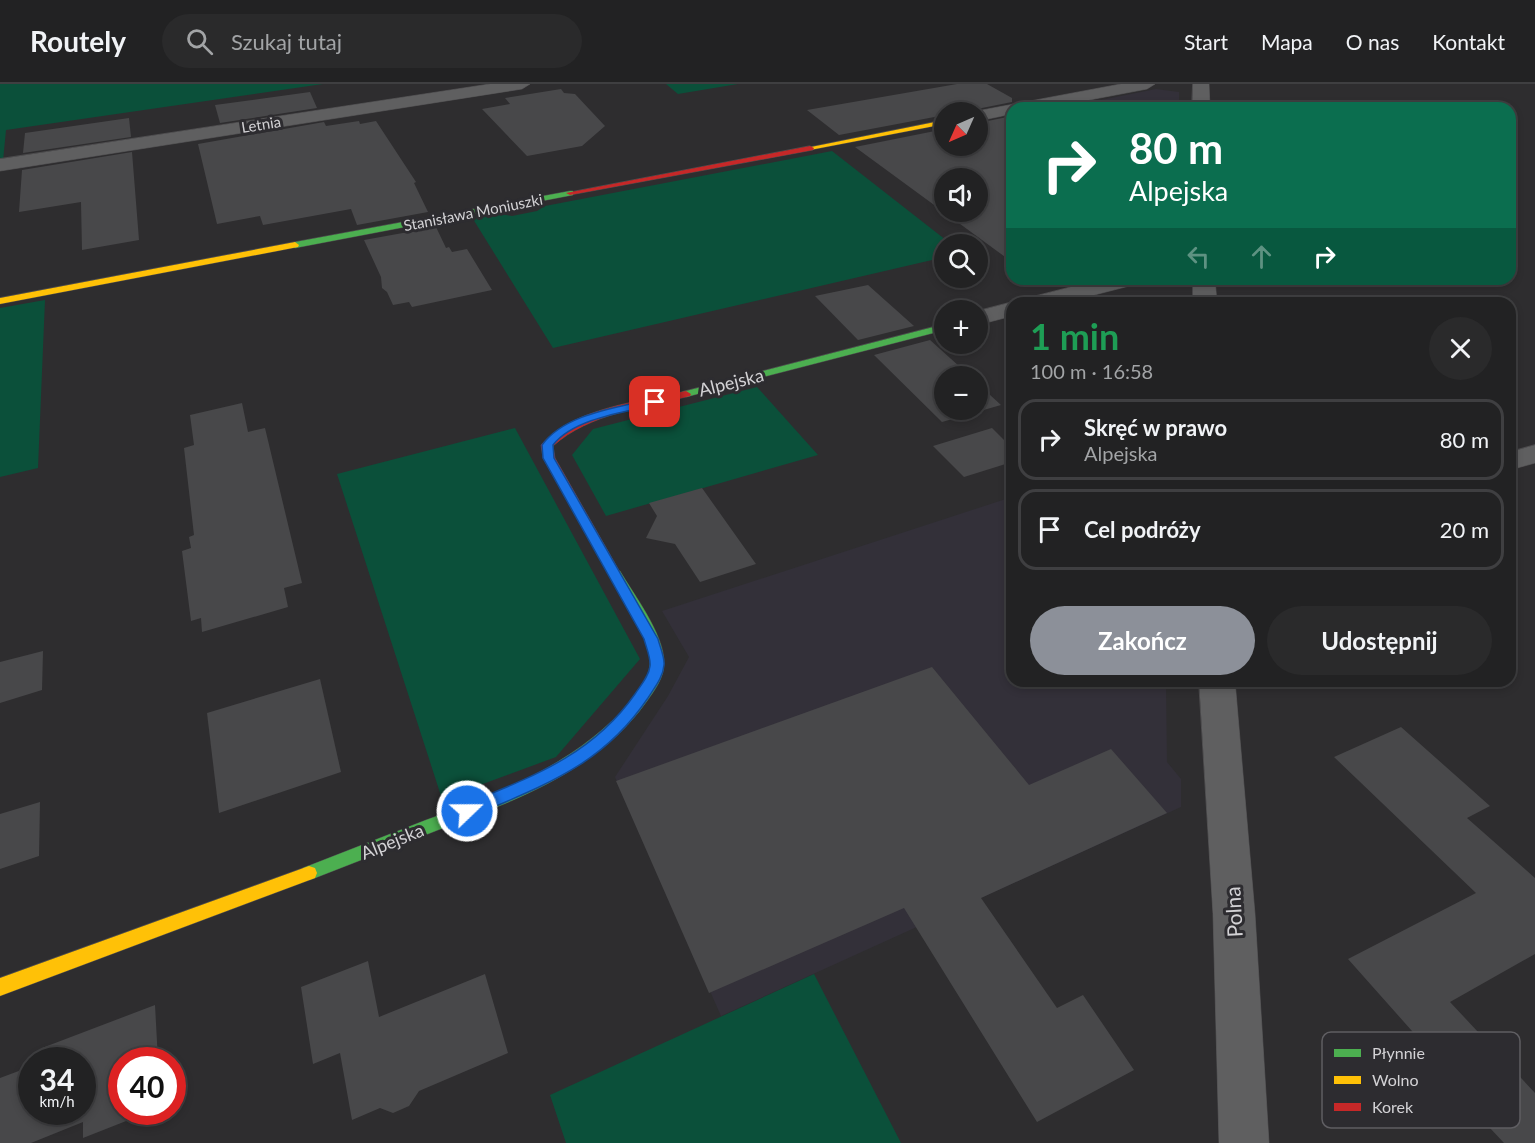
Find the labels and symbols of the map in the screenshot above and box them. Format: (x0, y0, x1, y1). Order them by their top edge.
north arrow (934, 102, 988, 156)
street label: Letnia (240, 112, 282, 136)
street label: Stanisława Moniuszki (402, 190, 544, 234)
street label: Alpejska (696, 363, 766, 401)
pin (629, 376, 680, 427)
position arrow (435, 779, 499, 843)
street label: Alpejska (357, 818, 427, 864)
street label: Polna (1219, 886, 1247, 938)
legend (1322, 1032, 1520, 1128)
text: Płynnie (1372, 1043, 1425, 1062)
speed limit sign: 40 (108, 1047, 186, 1125)
text: Wolno (1372, 1070, 1419, 1089)
text: Korek (1372, 1097, 1414, 1116)

